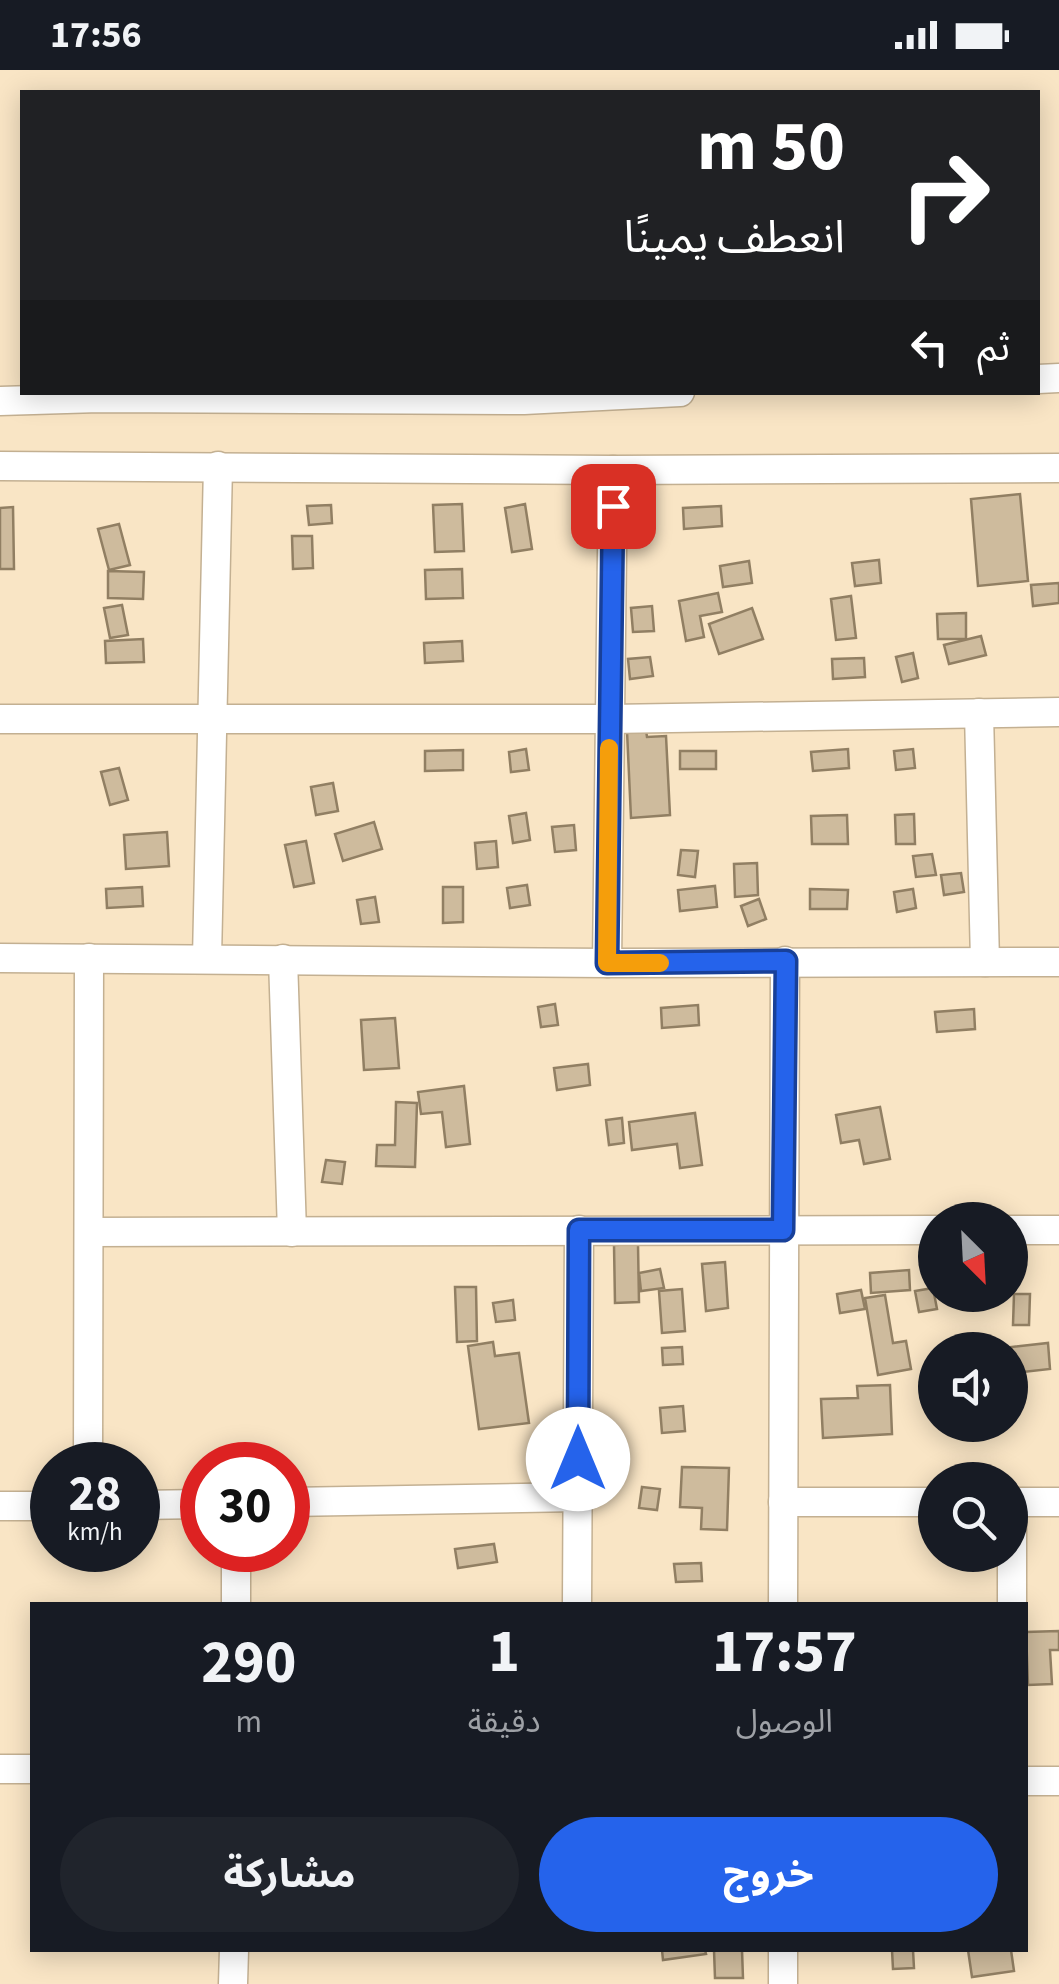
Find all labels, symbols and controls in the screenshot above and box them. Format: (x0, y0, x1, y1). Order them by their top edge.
text: 17:56 (50, 8, 142, 62)
text: 50 m (697, 97, 845, 197)
icon: right (880, 130, 1010, 260)
text: انعطف يمينًا (624, 206, 845, 270)
icon: left (902, 320, 957, 375)
text: ثم (977, 321, 1010, 375)
pin (571, 464, 656, 549)
icon: arrive (586, 479, 641, 534)
north arrow (918, 1202, 1028, 1312)
map controls (918, 1202, 1028, 1572)
button: sound (918, 1332, 1028, 1442)
position arrow (526, 1407, 630, 1511)
speed limit sign: 30 (180, 1442, 310, 1572)
text: 28 (69, 1459, 121, 1530)
button: search (918, 1462, 1028, 1572)
text: km/h (67, 1514, 123, 1550)
text: 1 (488, 1610, 520, 1695)
text: 17:57 (712, 1610, 857, 1695)
text: 290 (201, 1621, 296, 1706)
text: m (236, 1699, 262, 1745)
text: دقيقة (468, 1699, 541, 1745)
text: الوصول (736, 1699, 833, 1745)
button: مشاركة (60, 1817, 519, 1932)
button: خروج (539, 1817, 998, 1932)

